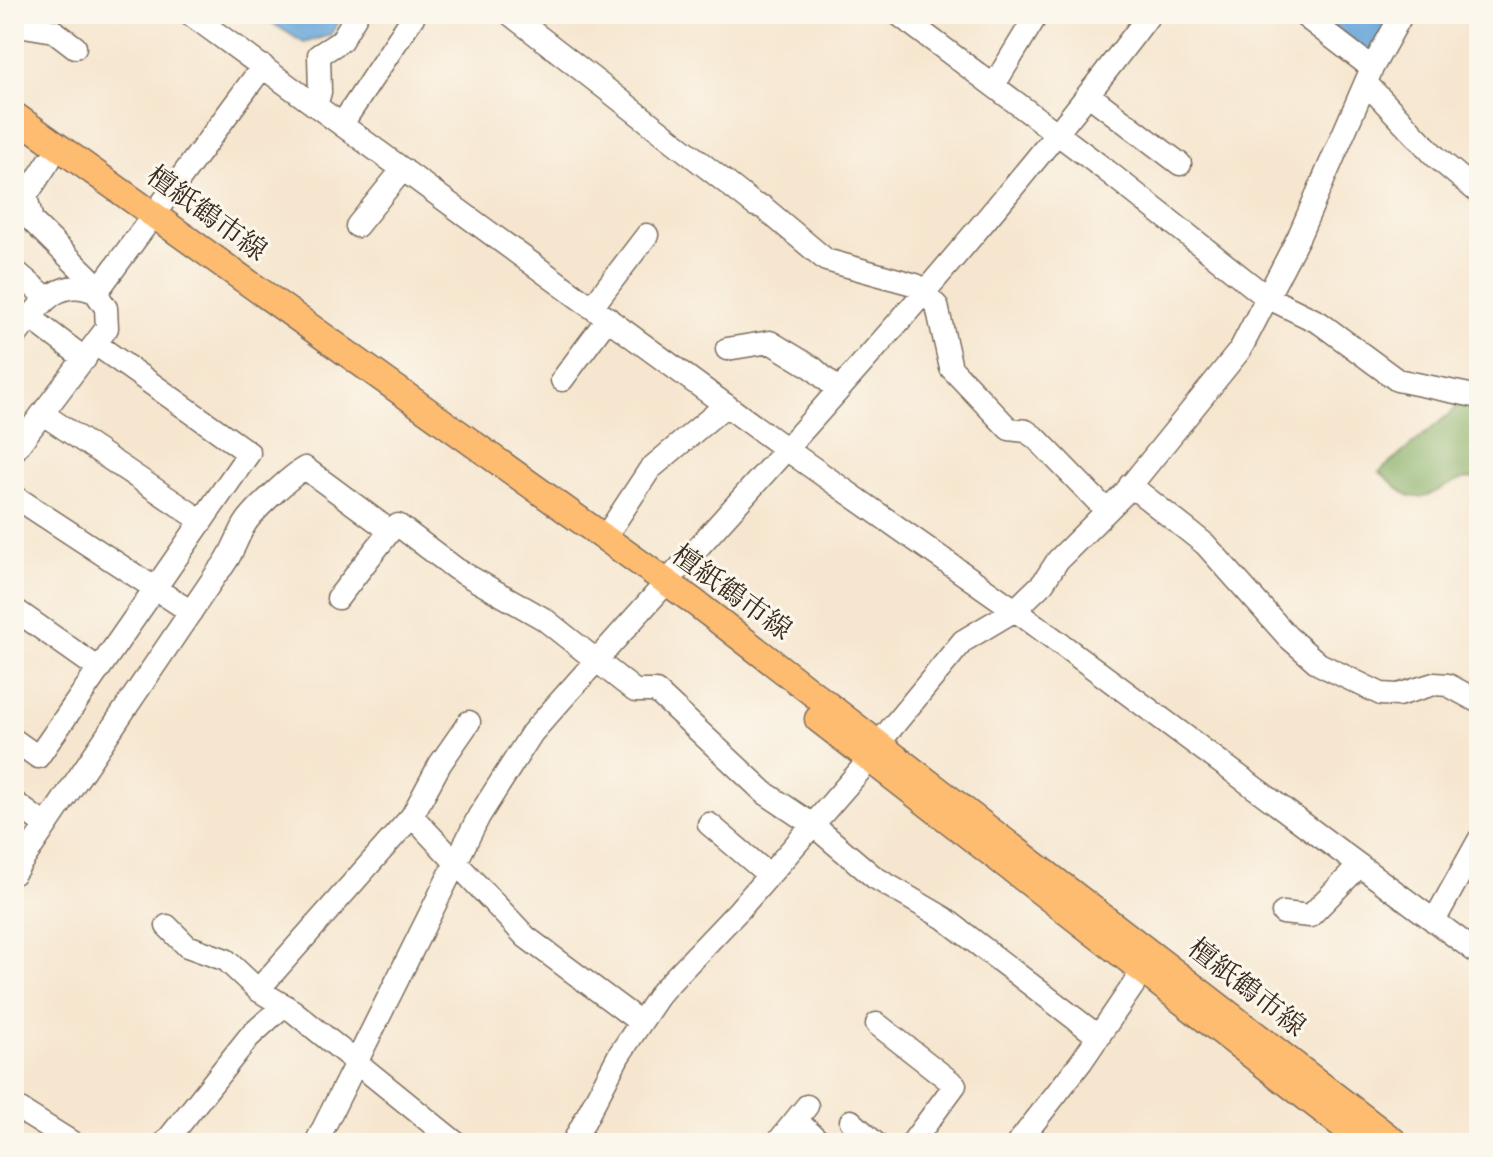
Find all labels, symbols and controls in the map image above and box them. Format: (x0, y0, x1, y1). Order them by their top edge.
street label: 檀紙鶴市線 (140, 158, 274, 268)
street label: 檀紙鶴市線 (665, 537, 799, 647)
street label: 檀紙鶴市線 (1181, 930, 1313, 1044)

